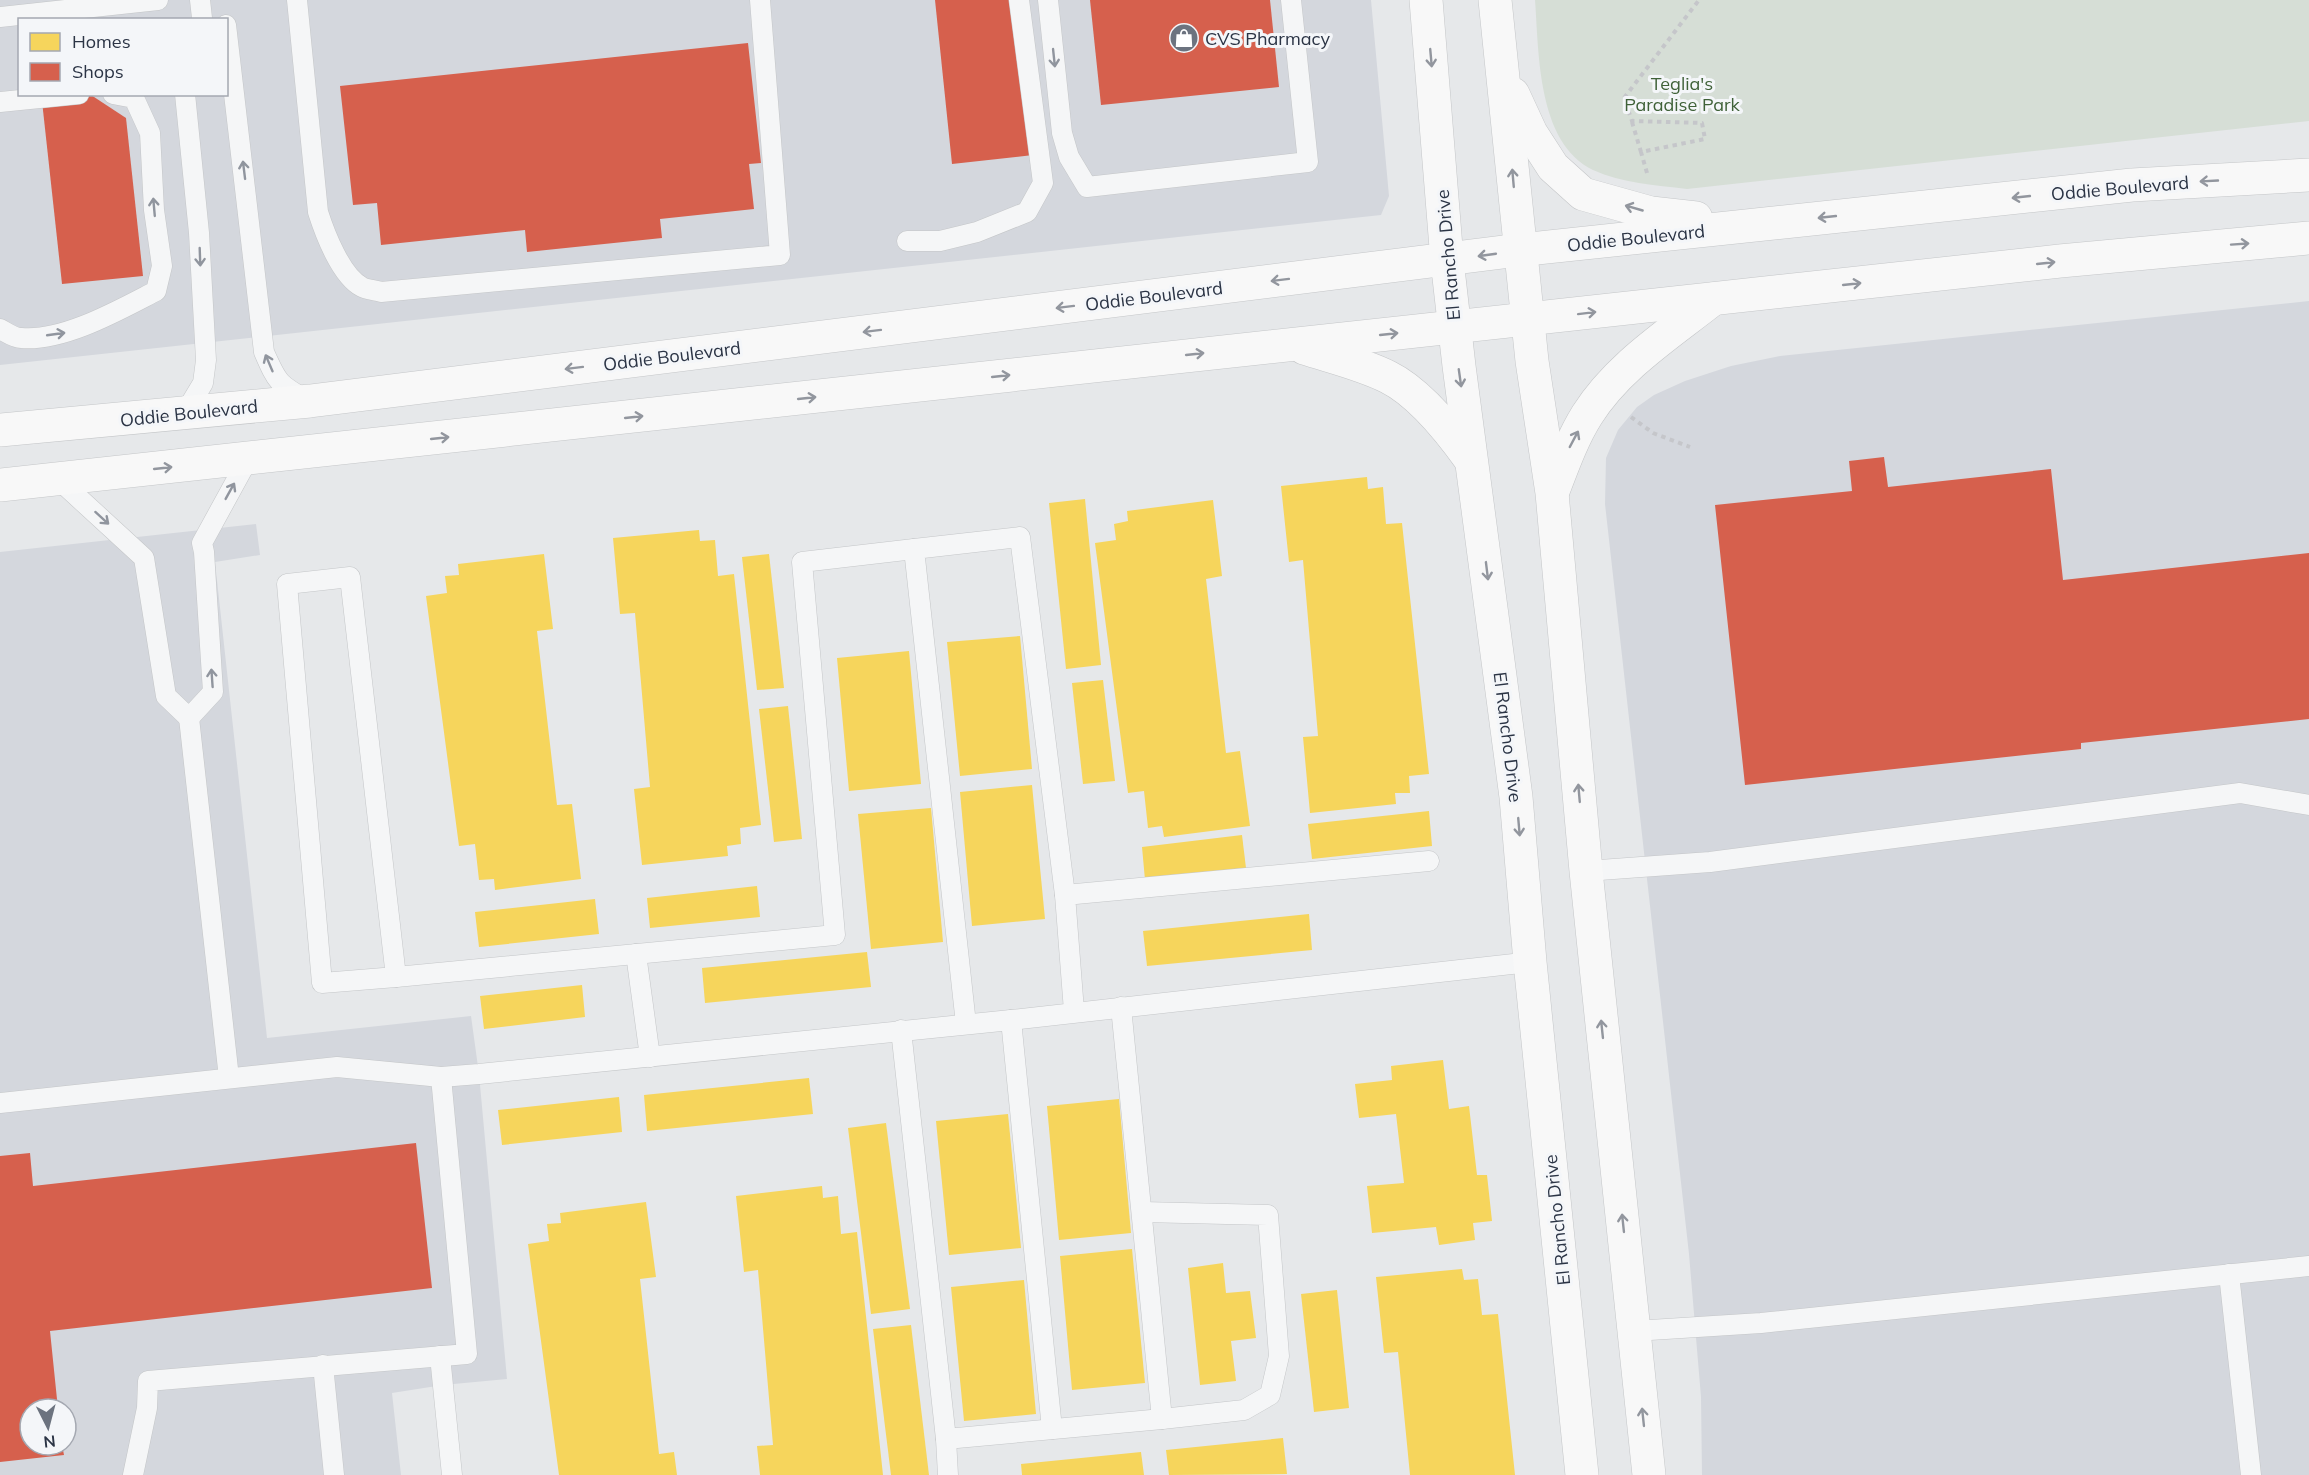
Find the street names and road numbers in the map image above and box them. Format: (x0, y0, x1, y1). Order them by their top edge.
street label: Oddie Boulevard (2050, 171, 2190, 205)
street label: El Rancho Drive (1431, 189, 1465, 321)
street label: Oddie Boulevard (1566, 219, 1706, 257)
street label: Oddie Boulevard (1084, 276, 1224, 316)
street label: Oddie Boulevard (602, 336, 742, 376)
street label: Oddie Boulevard (119, 394, 259, 432)
street label: El Rancho Drive (1489, 670, 1527, 804)
street label: El Rancho Drive (1539, 1154, 1575, 1286)

